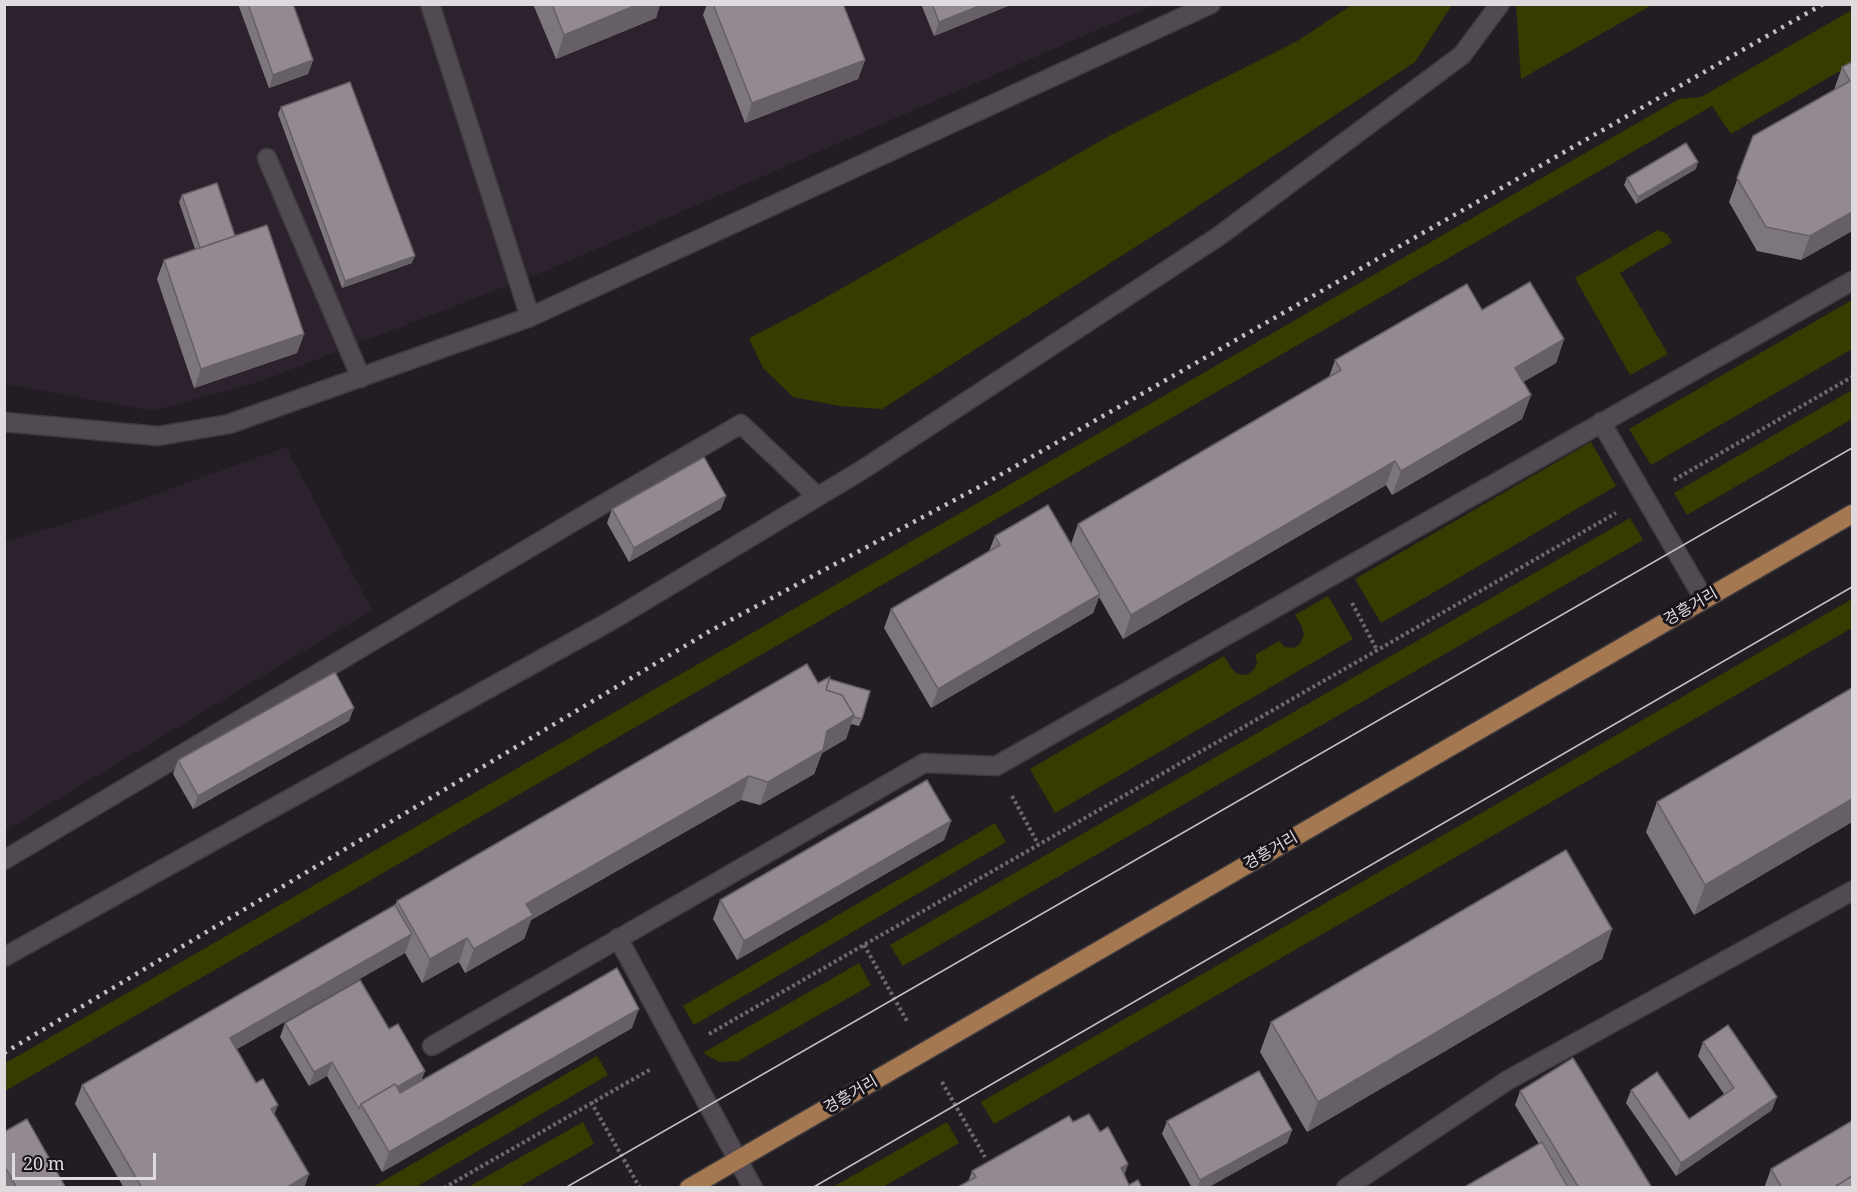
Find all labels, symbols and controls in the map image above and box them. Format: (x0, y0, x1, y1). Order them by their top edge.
street label: 경흥거리 (1661, 584, 1721, 630)
street label: 경흥거리 (1241, 828, 1301, 874)
street label: 경흥거리 (821, 1072, 881, 1118)
scale bar (15, 1141, 159, 1179)
text: 20 m (23, 1151, 65, 1175)

